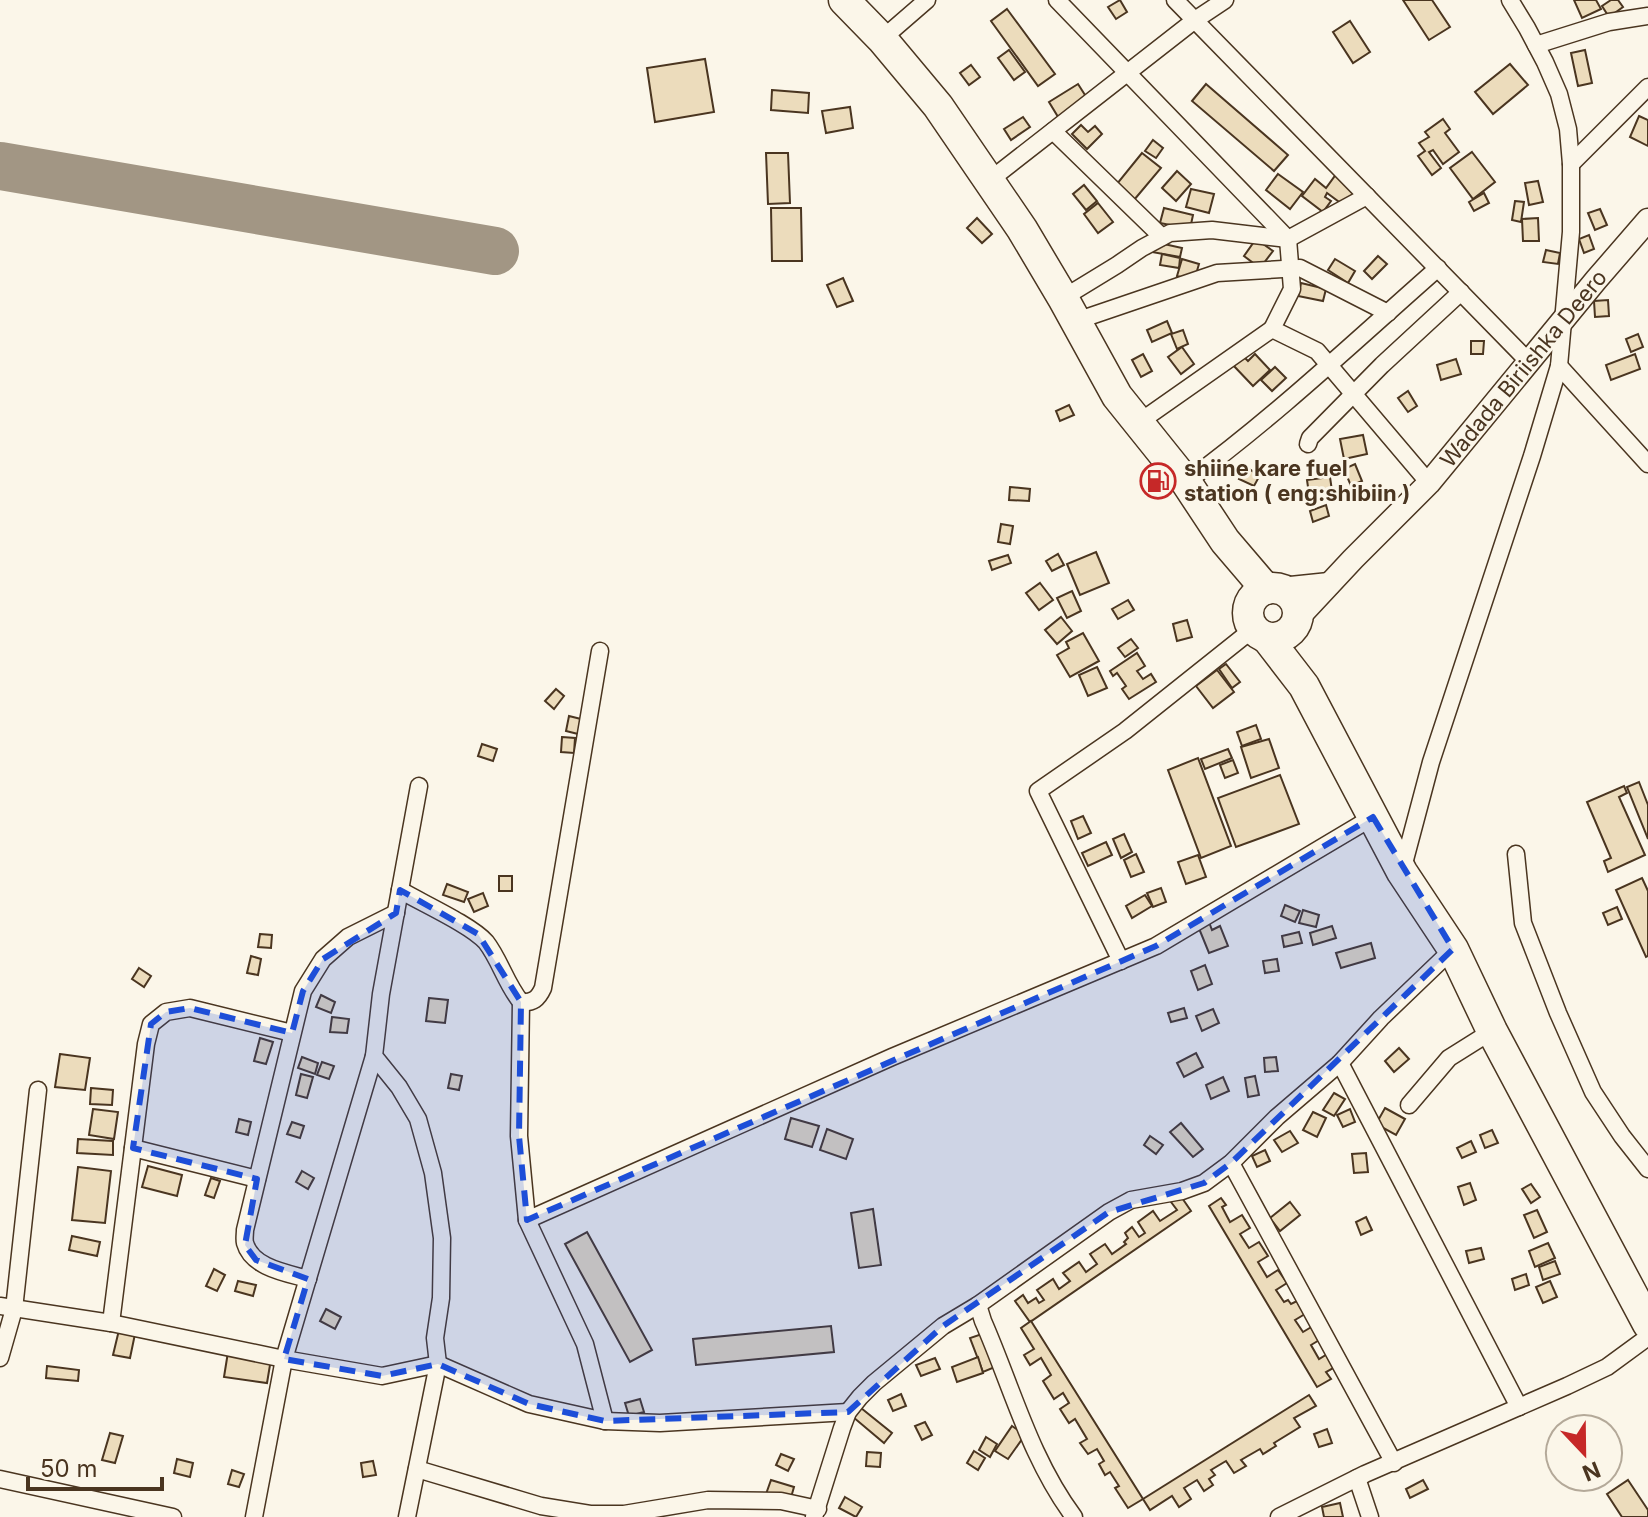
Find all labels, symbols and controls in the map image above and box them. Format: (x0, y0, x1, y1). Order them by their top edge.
street label: Wadada Biriishka Deero (1435, 264, 1612, 472)
place label: shiine kare fuel station ( eng:shibiin ) (1184, 455, 1410, 506)
fuel station icon: shiine kare fuel station ( eng:shibiin ) (1139, 462, 1177, 500)
north arrow (1544, 1413, 1624, 1493)
scale bar (28, 1441, 162, 1491)
text: 50 m (40, 1454, 98, 1483)
text: N (1579, 1456, 1604, 1487)

